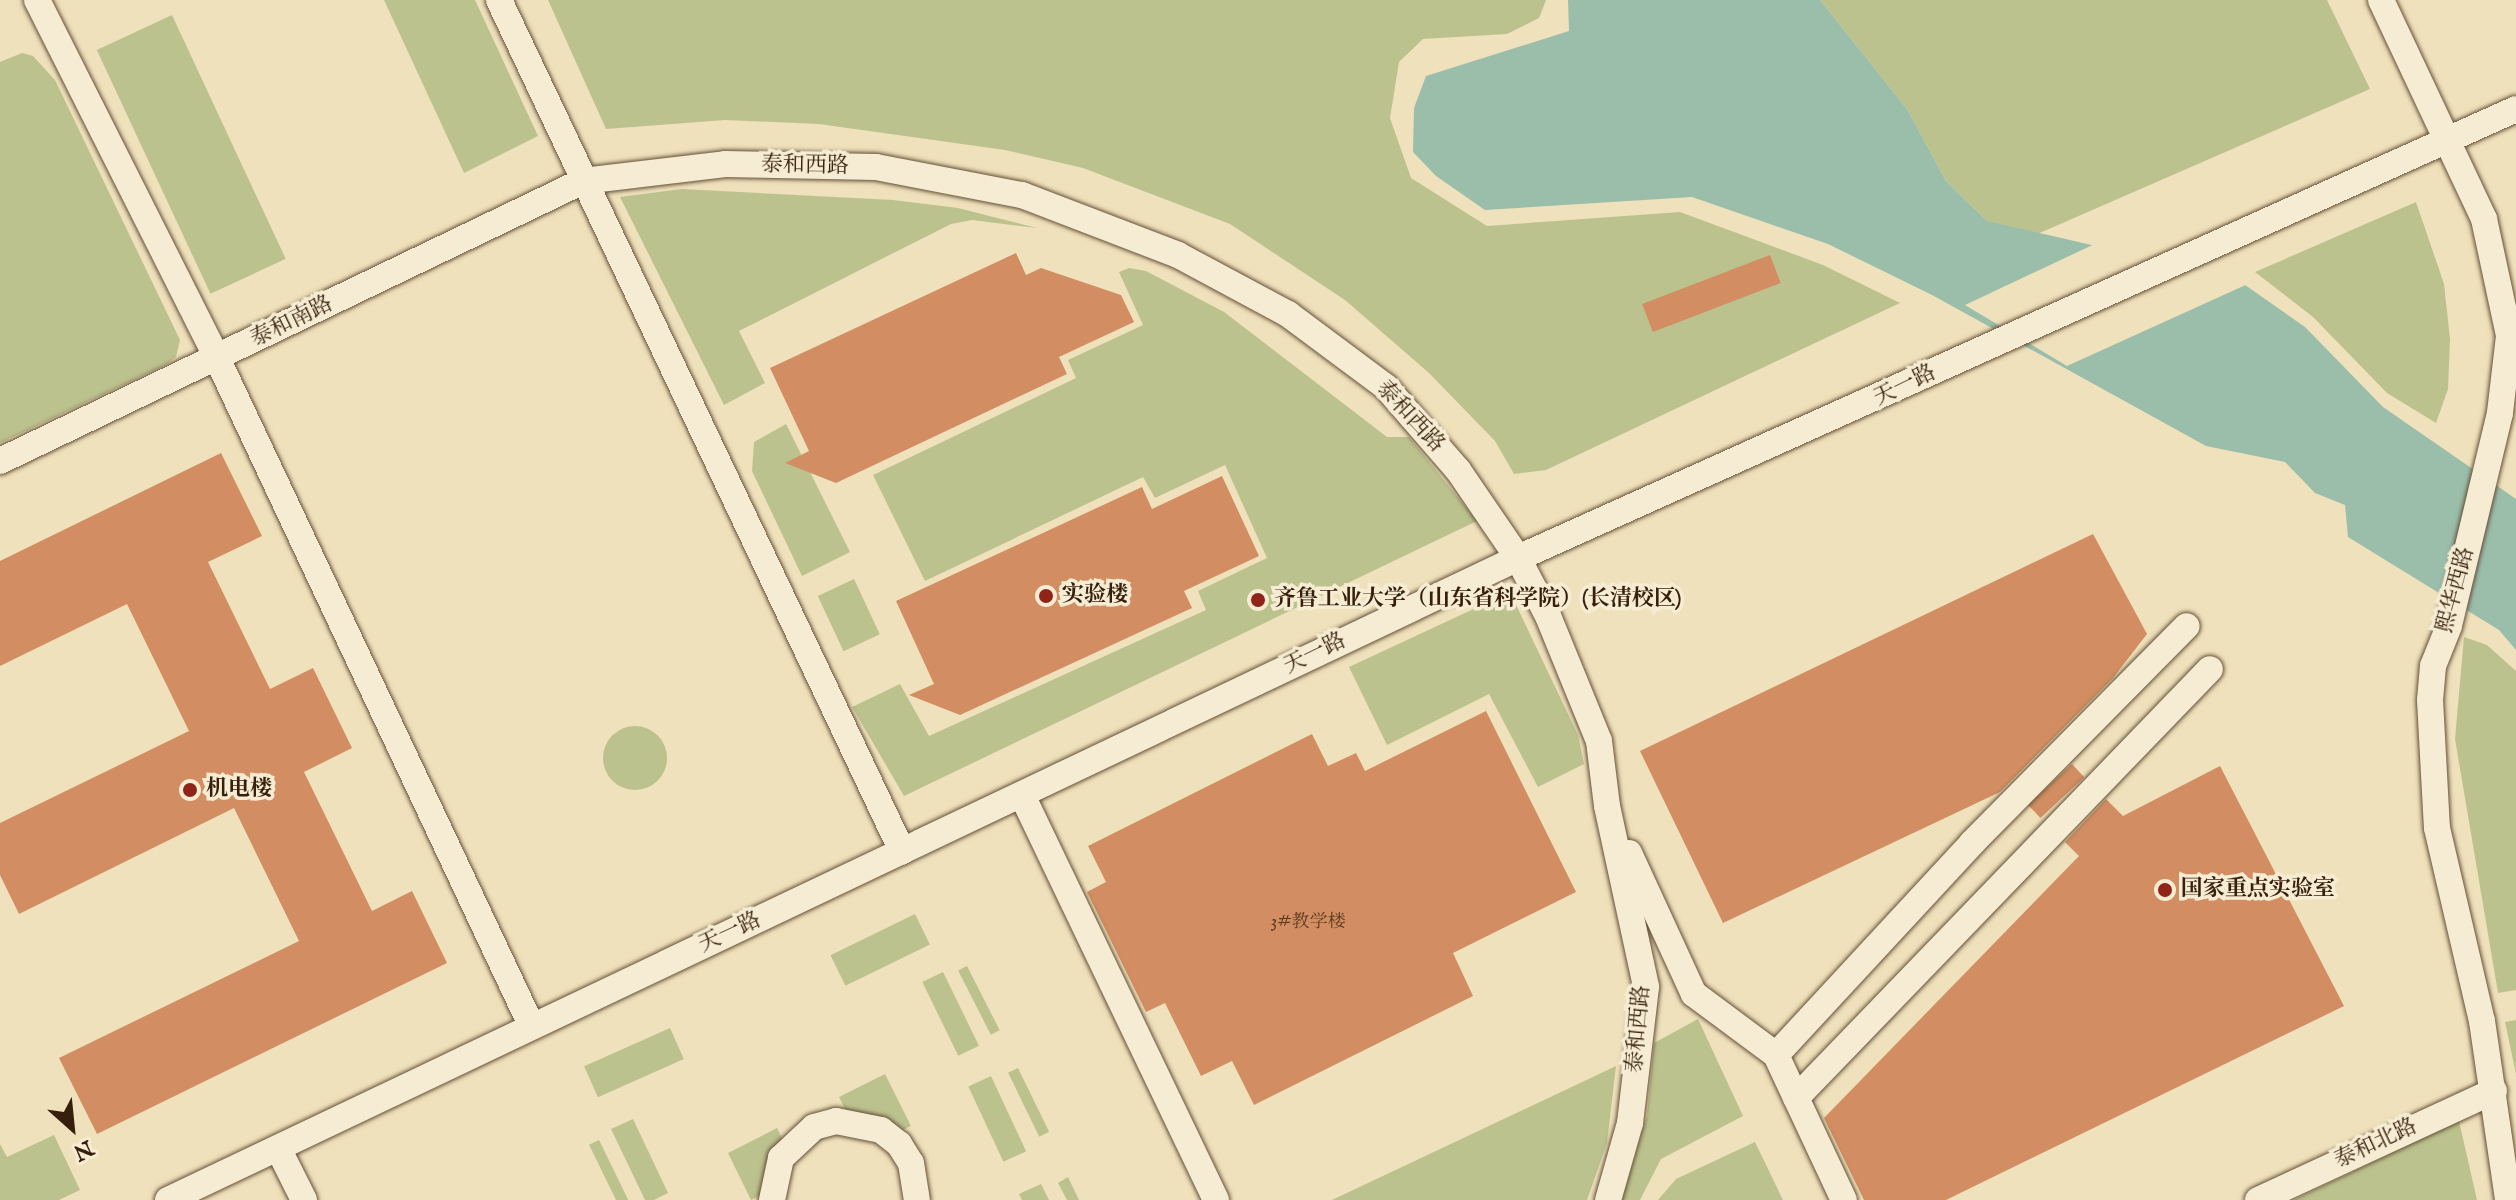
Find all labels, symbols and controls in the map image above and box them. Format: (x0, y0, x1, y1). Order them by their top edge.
street label: 泰和西路 (761, 152, 849, 180)
street label: 泰和南路 (247, 291, 337, 353)
street label: 天一路 (1870, 360, 1940, 412)
street label: 泰和西路 (1370, 376, 1450, 458)
street label: 熙华西路 (2432, 544, 2480, 636)
place label: 实验楼 (1062, 583, 1128, 609)
marker: 实验楼 (1037, 587, 1055, 605)
place label: 齐鲁工业大学（山东省科学院）(长清校区) (1274, 587, 1681, 613)
marker: 齐鲁工业大学（山东省科学院）(长清校区) (1249, 591, 1267, 609)
street label: 天一路 (1280, 628, 1350, 680)
place label: 机电楼 (206, 777, 272, 803)
marker: 机电楼 (181, 781, 199, 799)
place label: 国家重点实验室 (2181, 877, 2335, 903)
marker: 国家重点实验室 (2156, 881, 2174, 899)
street label: 天一路 (695, 907, 765, 959)
house number: 3#教学楼 (1270, 912, 1346, 934)
street label: 泰和西路 (1622, 984, 1656, 1074)
north arrow (32, 1088, 112, 1168)
street label: 泰和北路 (2331, 1113, 2421, 1175)
text: N (68, 1133, 98, 1166)

